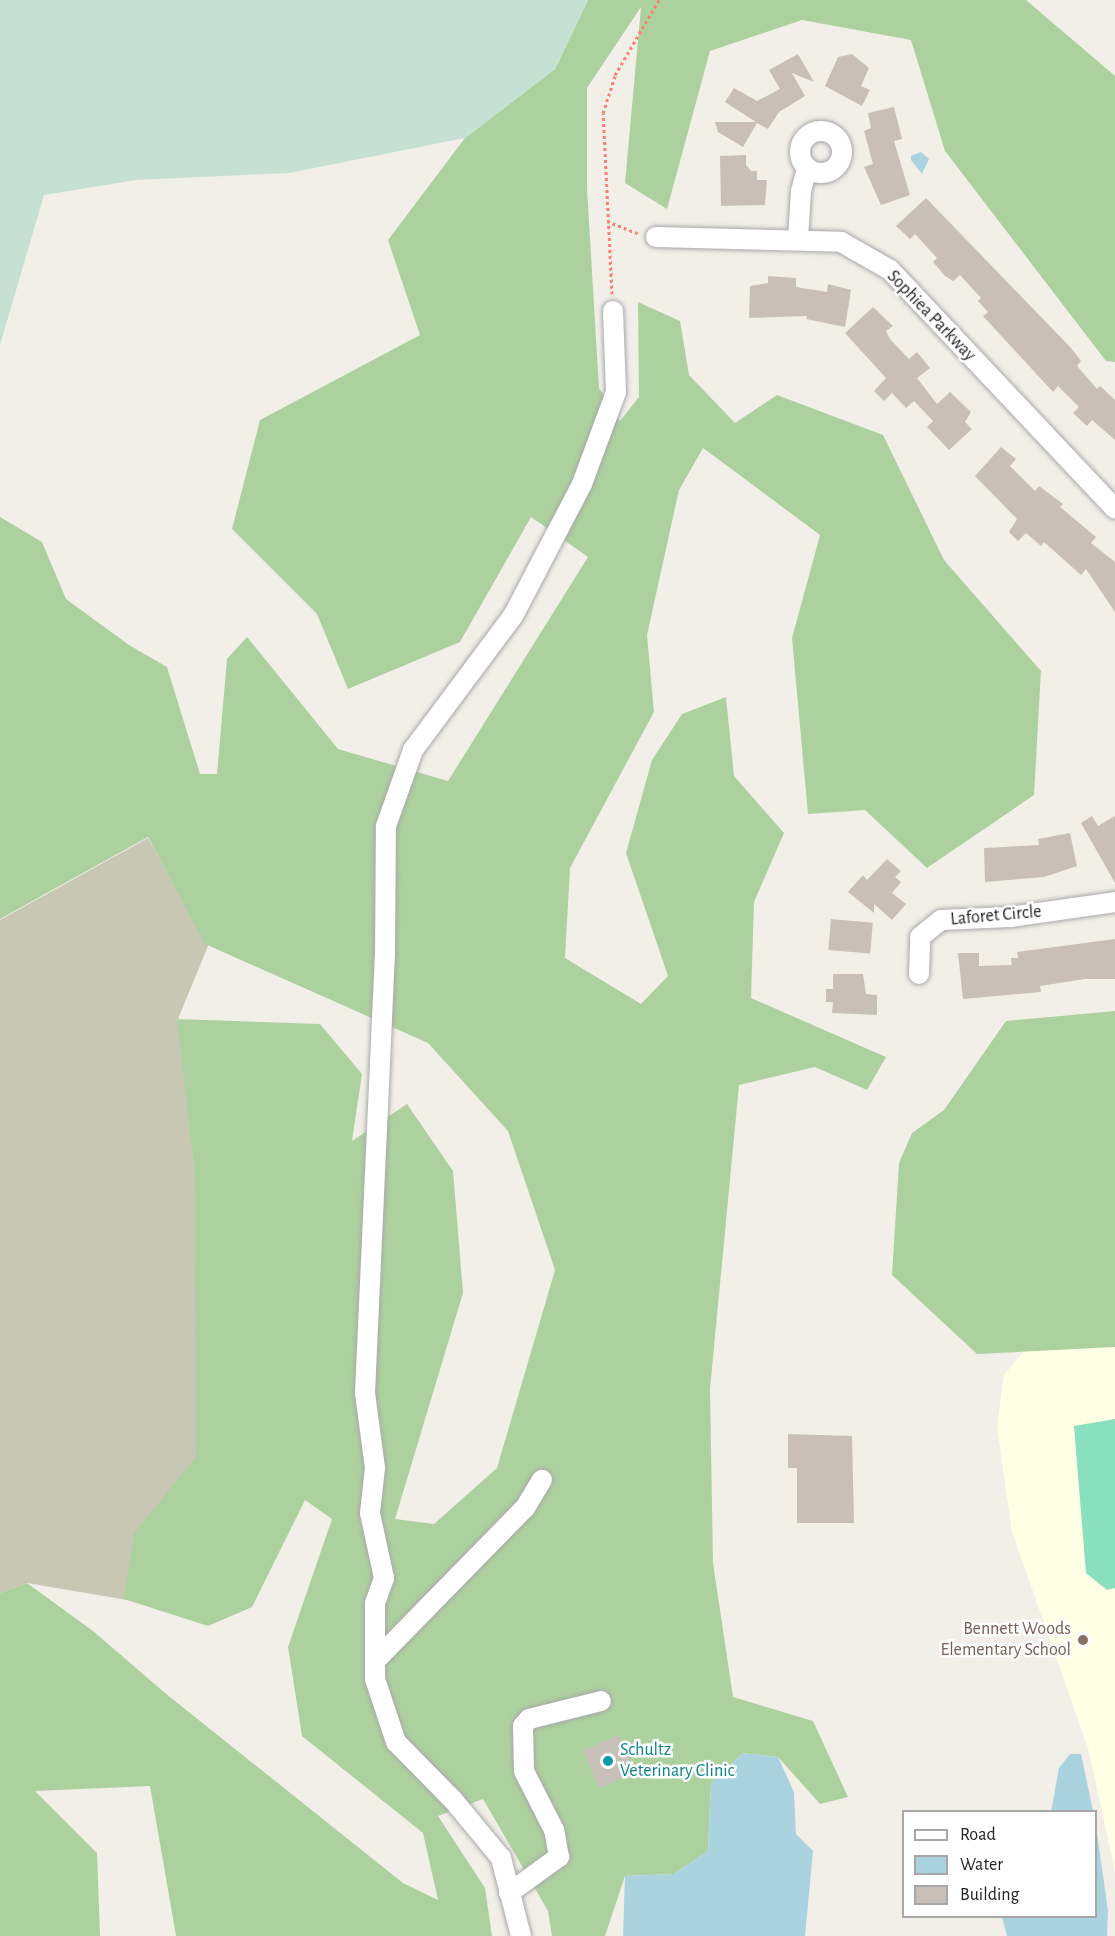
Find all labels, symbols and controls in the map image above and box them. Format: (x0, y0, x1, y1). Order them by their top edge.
street label: Sophiea Parkway (882, 266, 980, 366)
street label: Laforet Circle (950, 901, 1042, 931)
place label: Bennett Woods Elementary School (941, 1619, 1071, 1662)
marker: Bennett Woods Elementary School (1076, 1633, 1090, 1647)
place label: Schultz Veterinary Clinic (620, 1740, 734, 1782)
marker: Schultz Veterinary Clinic (601, 1754, 615, 1768)
legend (902, 1810, 1097, 1918)
text: Road (960, 1826, 996, 1844)
text: Water (960, 1856, 1003, 1874)
text: Building (960, 1886, 1019, 1904)

